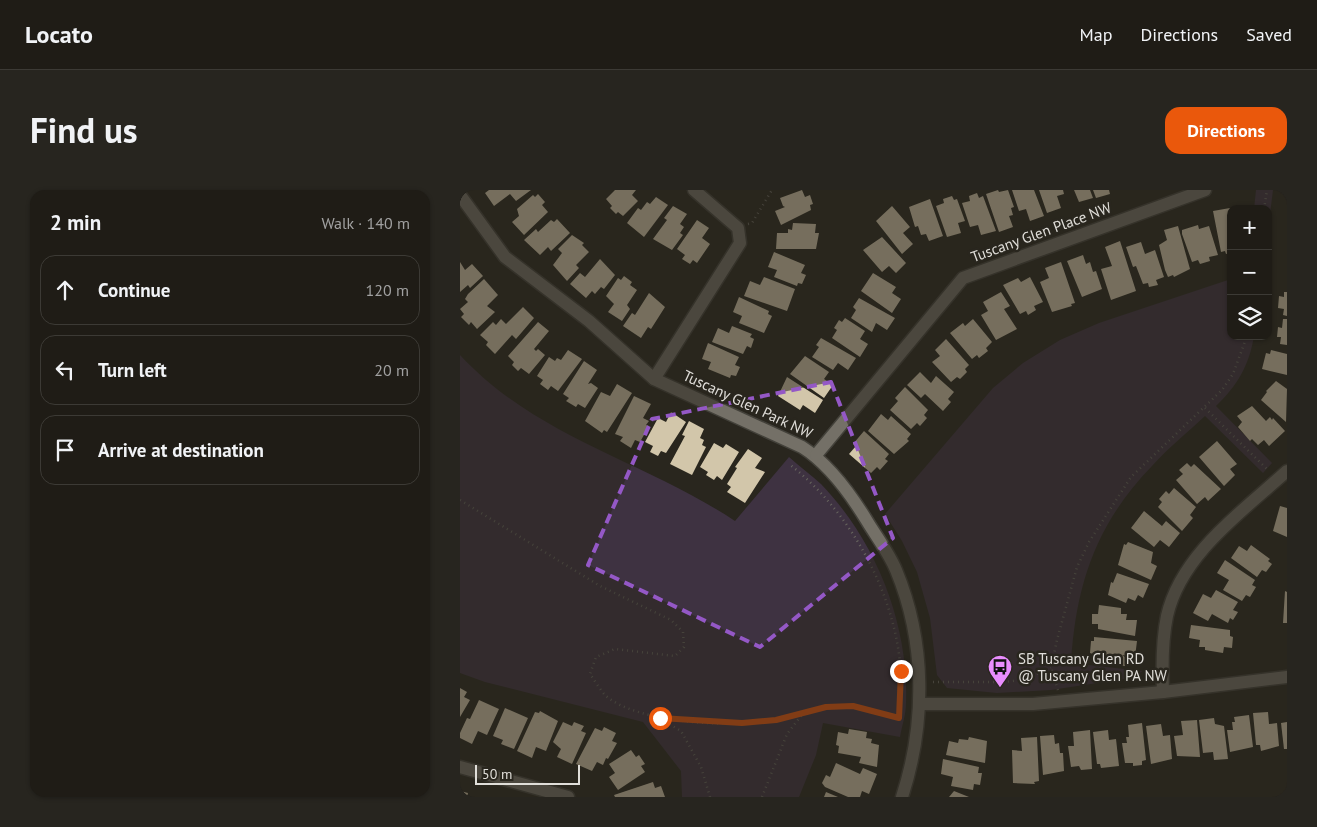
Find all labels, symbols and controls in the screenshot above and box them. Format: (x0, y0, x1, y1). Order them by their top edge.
text: Locato (25, 19, 93, 50)
text: Map (1080, 23, 1112, 46)
text: Directions (1140, 23, 1218, 46)
text: Saved (1246, 23, 1292, 46)
text: Find us (30, 107, 138, 153)
button: Directions (1165, 107, 1287, 154)
street label: Tuscany Glen Place NW (968, 198, 1114, 266)
map controls (1227, 205, 1272, 340)
button: + (1227, 205, 1272, 250)
text: 2 min (50, 209, 101, 236)
text: Walk · 140 m (321, 213, 410, 233)
button: − (1227, 250, 1272, 295)
icon: ahead (51, 276, 79, 304)
text: Continue (98, 278, 170, 302)
text: 120 m (366, 280, 409, 300)
button: layers (1227, 295, 1272, 340)
icon: left (51, 356, 79, 384)
text: Turn left (98, 358, 167, 382)
text: 20 m (374, 360, 409, 380)
street label: Tuscany Glen Park NW (680, 366, 816, 443)
icon: arrive (51, 436, 79, 464)
text: Arrive at destination (98, 438, 264, 462)
place label: SB Tuscany Glen RD @ Tuscany Glen PA NW (1018, 649, 1168, 685)
bus stop icon: SB Tuscany Glen RD @ Tuscany Glen PA NW (987, 654, 1013, 688)
route end (890, 660, 913, 683)
route start (649, 707, 672, 730)
scale bar (475, 762, 580, 785)
text: 50 m (482, 765, 512, 783)

